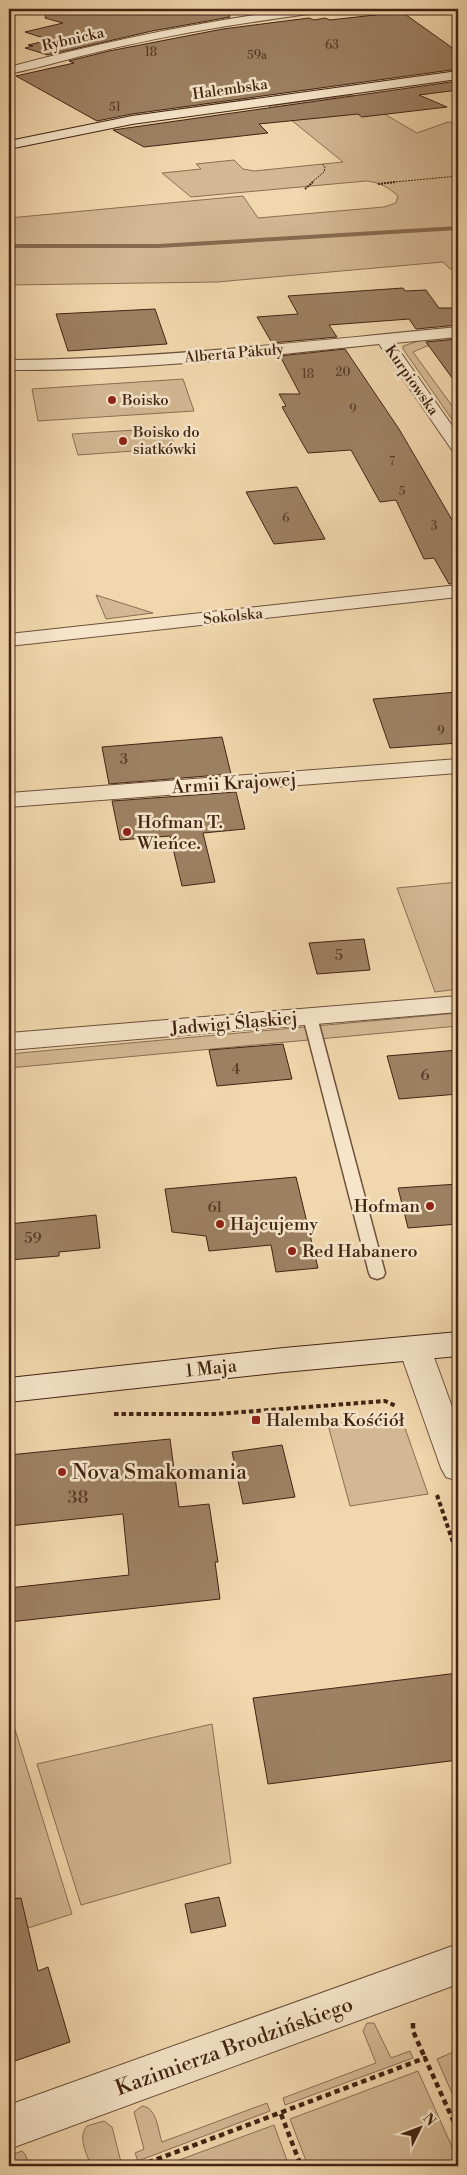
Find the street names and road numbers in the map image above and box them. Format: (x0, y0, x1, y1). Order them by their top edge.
street label: Rybnicka (40, 23, 107, 56)
street label: Halembska (191, 75, 269, 104)
street label: Alberta Pakuły (183, 340, 285, 367)
street label: Kurpiowska (380, 341, 443, 419)
street label: Sokolska (202, 604, 264, 629)
street label: Armii Krajowej (170, 768, 297, 799)
street label: Jadwigi Śląskiej (169, 1006, 299, 1041)
street label: 1 Maja (184, 1354, 239, 1383)
street label: Kazimierza Brodzińskiego (112, 1992, 357, 2102)

